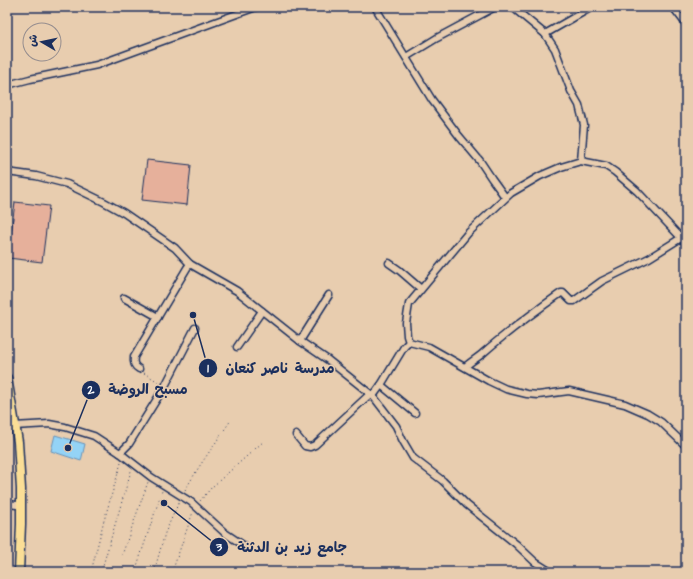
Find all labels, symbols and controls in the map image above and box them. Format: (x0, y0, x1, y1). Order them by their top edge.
north arrow (22, 22, 62, 62)
text: ش (24, 33, 41, 48)
callout: مدرسة ناصر كنعان (198, 355, 343, 381)
text: مدرسة ناصر كنعان (225, 359, 335, 379)
text: 1 (207, 360, 209, 377)
callout: مسبح الروضة (81, 377, 196, 403)
text: مسبح الروضة (108, 380, 188, 400)
text: 2 (87, 382, 95, 399)
callout: جامع زيد بن الدثنة (209, 534, 354, 560)
text: جامع زيد بن الدثنة (237, 538, 347, 558)
text: 3 (215, 539, 223, 556)

